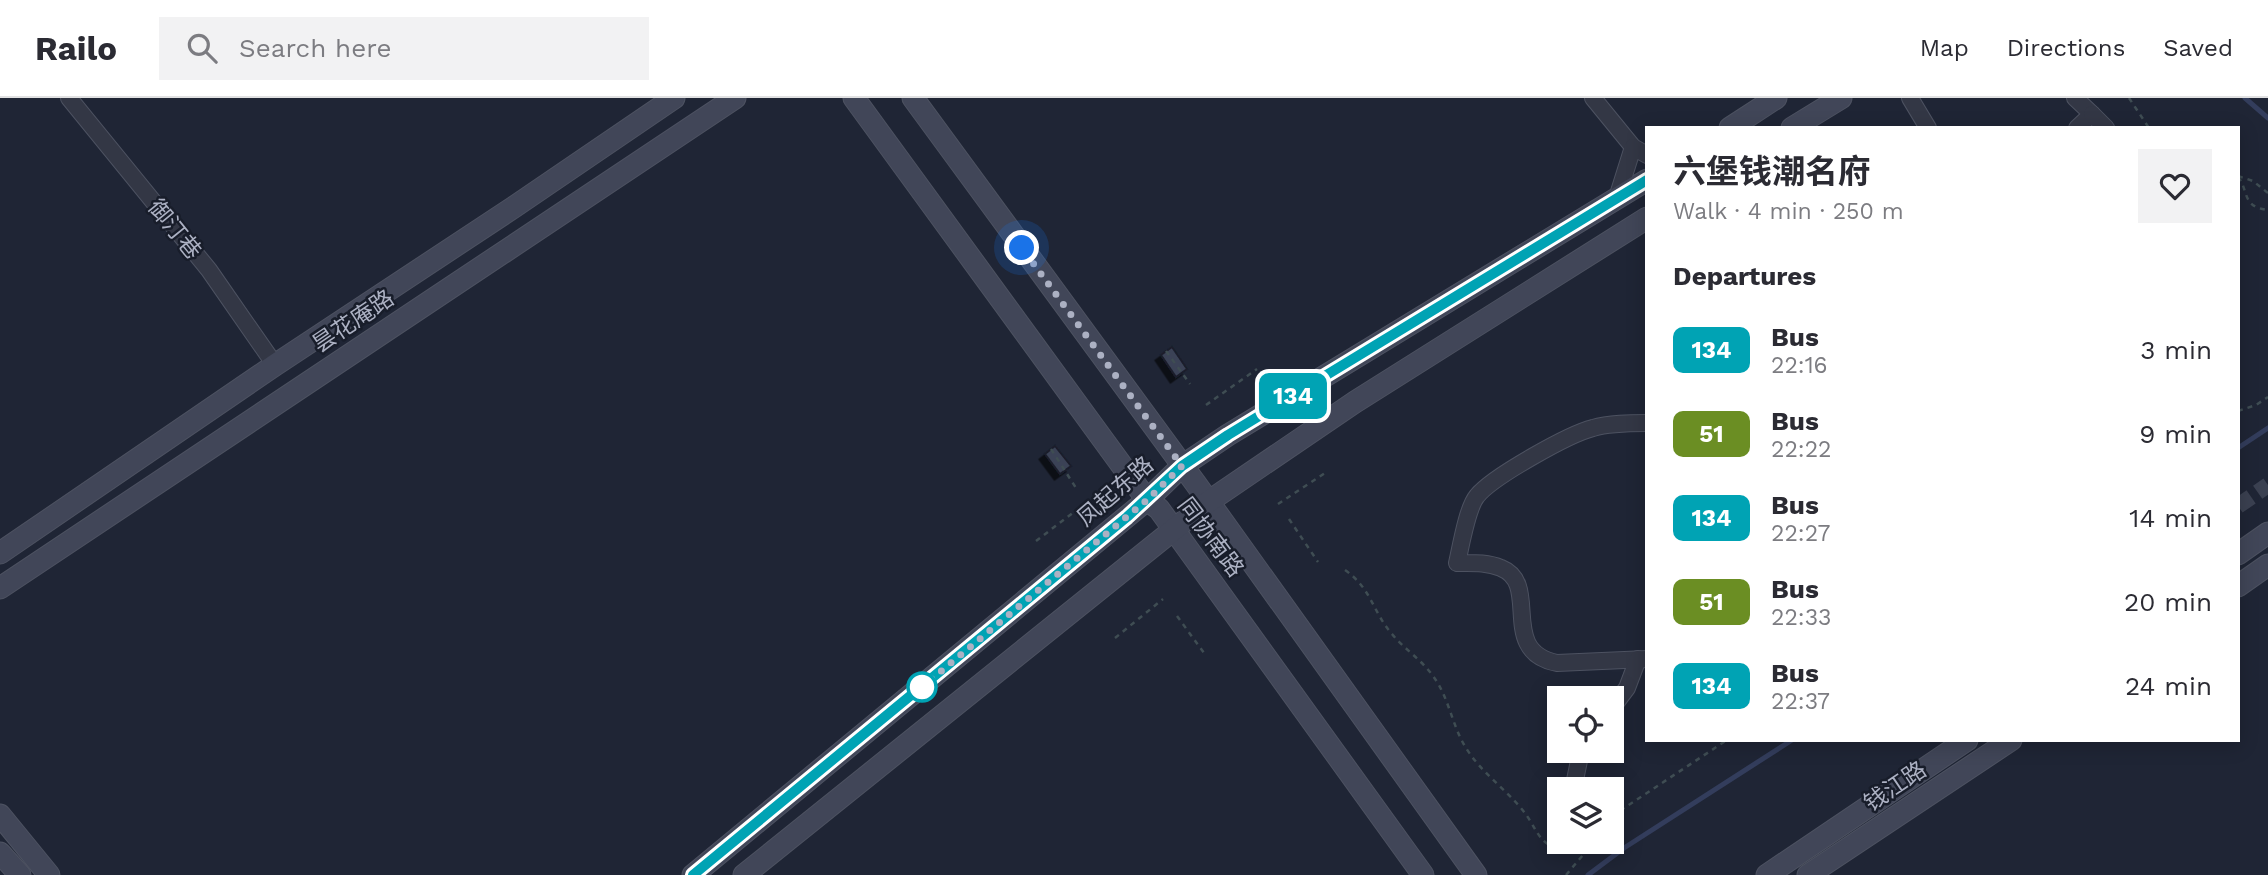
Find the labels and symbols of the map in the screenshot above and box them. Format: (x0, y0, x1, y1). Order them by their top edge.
street label: 御汀巷 (142, 194, 207, 265)
your location (1004, 230, 1039, 265)
street label: 昙花庵路 (308, 284, 399, 358)
line badge: 134 (1253, 373, 1333, 419)
street label: 凤起东路 (1072, 451, 1159, 532)
street label: 同协南路 (1172, 492, 1249, 582)
unlabelled marker (907, 672, 937, 702)
street label: 钱江路 (1859, 756, 1931, 817)

